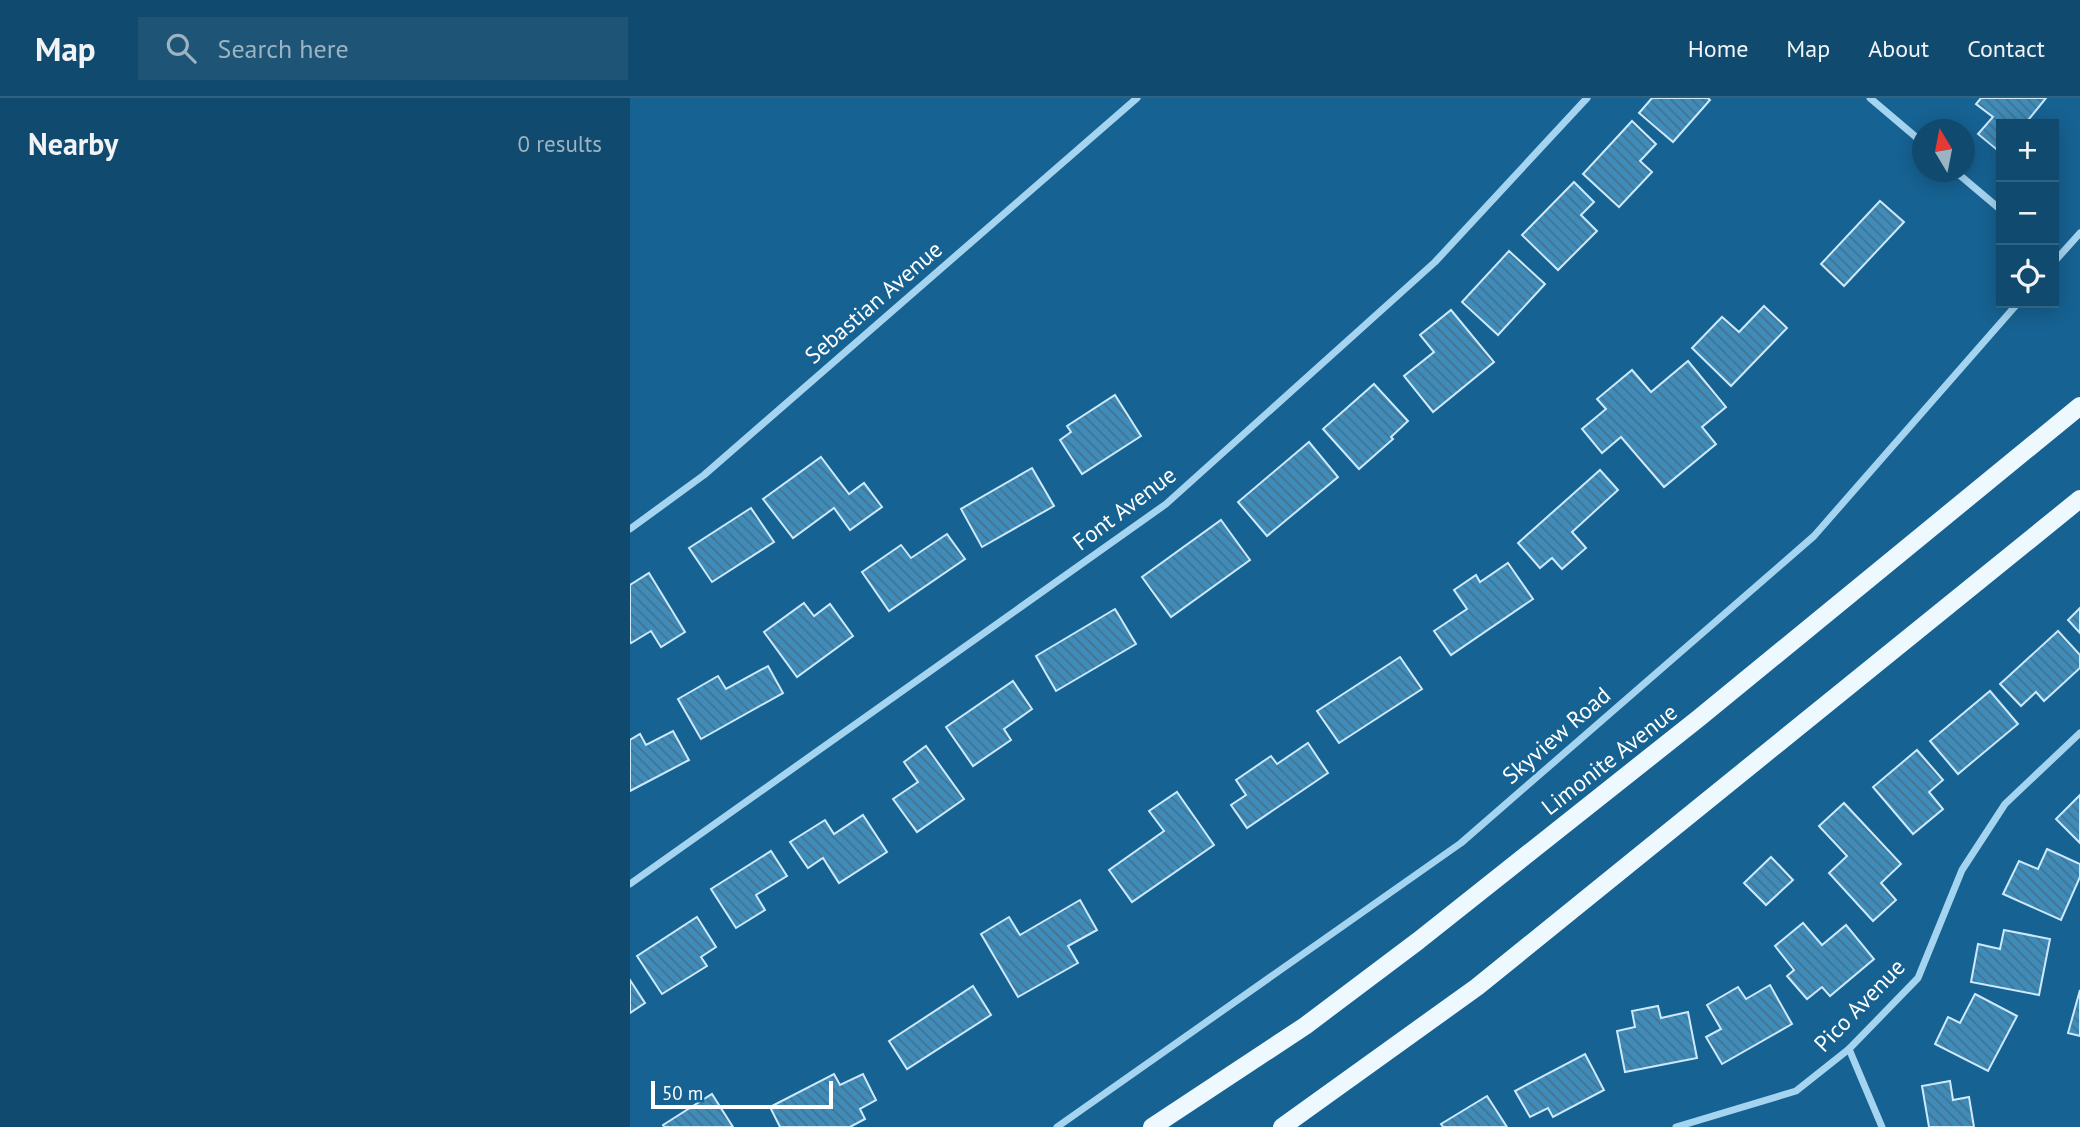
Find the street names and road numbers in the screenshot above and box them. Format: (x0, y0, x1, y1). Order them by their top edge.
street label: Sebastian Avenue (798, 234, 948, 370)
street label: Font Avenue (1067, 460, 1181, 556)
street label: Skyview Road (1496, 680, 1616, 790)
street label: Limonite Avenue (1535, 697, 1683, 821)
street label: Pico Avenue (1807, 952, 1911, 1058)

